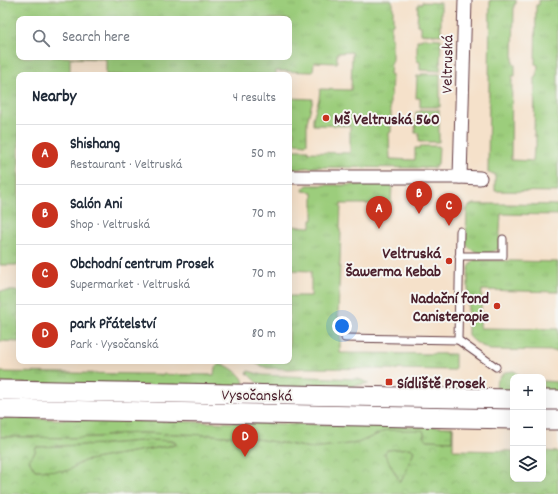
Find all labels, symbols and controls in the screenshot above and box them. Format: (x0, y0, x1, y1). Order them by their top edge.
search box (16, 16, 292, 60)
icon: search (30, 27, 52, 49)
text: Search here (62, 27, 130, 49)
street label: Veltruská (436, 35, 461, 94)
text: Nearby (32, 86, 76, 110)
text: 4 results (233, 89, 276, 108)
place label: MŠ Veltruská 560 (334, 109, 440, 132)
marker: MŠ Veltruská 560 (321, 113, 331, 123)
text: Shishang (70, 134, 120, 156)
text: A (41, 145, 49, 164)
text: 50 m (251, 145, 276, 164)
text: Restaurant · Veltruská (70, 156, 182, 175)
pin: B (406, 181, 432, 214)
pin: C (436, 193, 462, 226)
text: Salón Ani (70, 194, 122, 216)
pin: A (366, 196, 392, 229)
text: B (42, 205, 48, 224)
text: 70 m (252, 205, 276, 224)
text: Shop · Veltruská (70, 216, 150, 235)
place label: Veltruská Šawerma Kebab (346, 243, 442, 284)
text: Obchodní centrum Prosek (70, 254, 214, 276)
marker: Veltruská Šawerma Kebab (444, 256, 454, 266)
text: C (42, 265, 48, 284)
text: 70 m (252, 265, 276, 284)
text: Supermarket · Veltruská (70, 276, 190, 295)
place label: Nadační fond Canisterapie (411, 288, 489, 329)
marker: Nadační fond Canisterapie (492, 301, 502, 311)
text: park Přátelství (70, 314, 156, 336)
your location (332, 316, 352, 336)
text: D (42, 325, 48, 344)
text: 80 m (252, 325, 276, 344)
text: Park · Vysočanská (70, 336, 158, 355)
place label: Sídliště Prosek (397, 373, 486, 396)
map controls (510, 374, 546, 482)
button: + (510, 374, 546, 410)
marker: Sídliště Prosek (384, 377, 394, 387)
street label: Vysočanská (221, 384, 292, 409)
button: − (510, 410, 546, 446)
pin: D (232, 424, 258, 457)
button: layers (510, 446, 546, 482)

